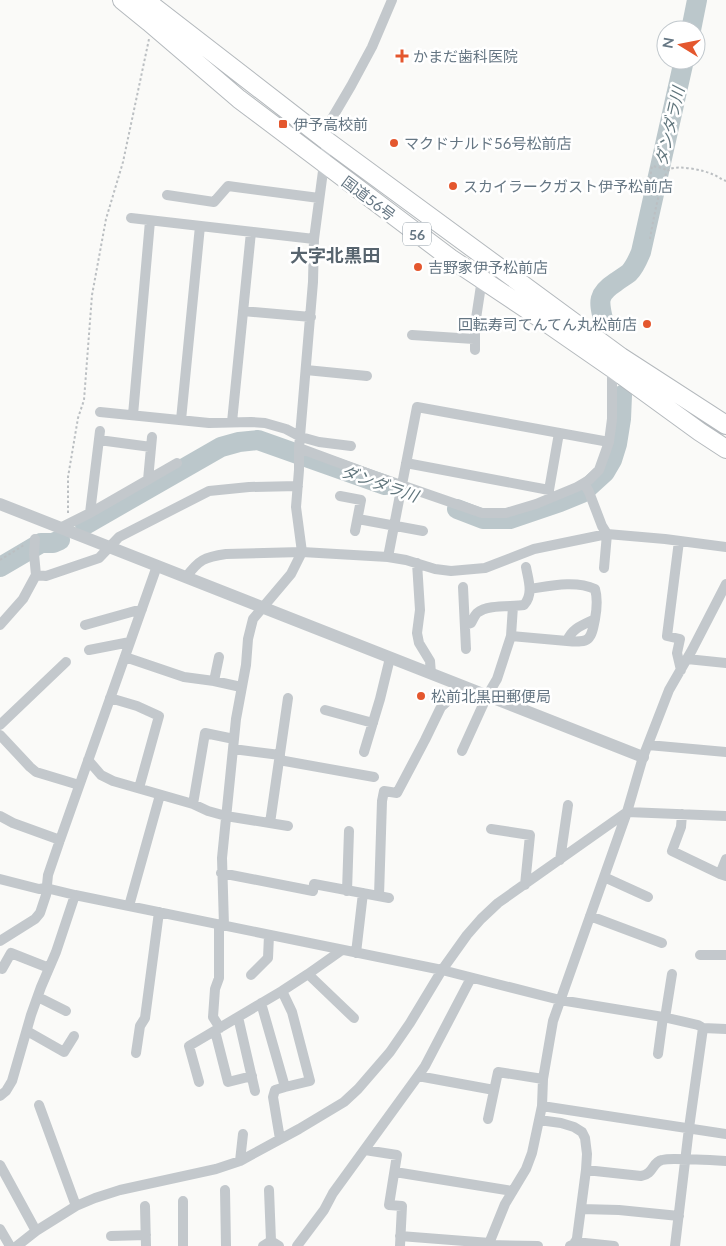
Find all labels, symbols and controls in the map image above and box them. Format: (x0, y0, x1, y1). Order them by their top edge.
north arrow (656, 20, 706, 70)
text: N (658, 36, 677, 49)
place label: かまだ歯科医院 (413, 47, 518, 65)
marker: かまだ歯科医院 (395, 49, 409, 63)
water label: ダンダラ川 (651, 83, 688, 167)
place label: 伊予高校前 (293, 115, 368, 133)
marker: 伊予高校前 (277, 118, 289, 130)
place label: マクドナルド56号松前店 (404, 134, 571, 152)
marker: マクドナルド56号松前店 (388, 137, 400, 149)
street label: 国道56号 (339, 172, 399, 224)
place label: スカイラークガスト伊予松前店 (463, 177, 673, 195)
marker: スカイラークガスト伊予松前店 (447, 180, 459, 192)
road number: 56 (403, 222, 431, 245)
district label: 大字北黒田 (290, 244, 380, 266)
place label: 吉野家伊予松前店 (428, 258, 548, 276)
marker: 吉野家伊予松前店 (412, 261, 424, 273)
place label: 回転寿司てんてん丸松前店 (458, 315, 637, 333)
marker: 回転寿司てんてん丸松前店 (641, 318, 653, 330)
water label: ダンダラ川 (339, 461, 423, 506)
place label: 松前北黒田郵便局 (431, 687, 551, 705)
marker: 松前北黒田郵便局 (415, 690, 427, 702)

